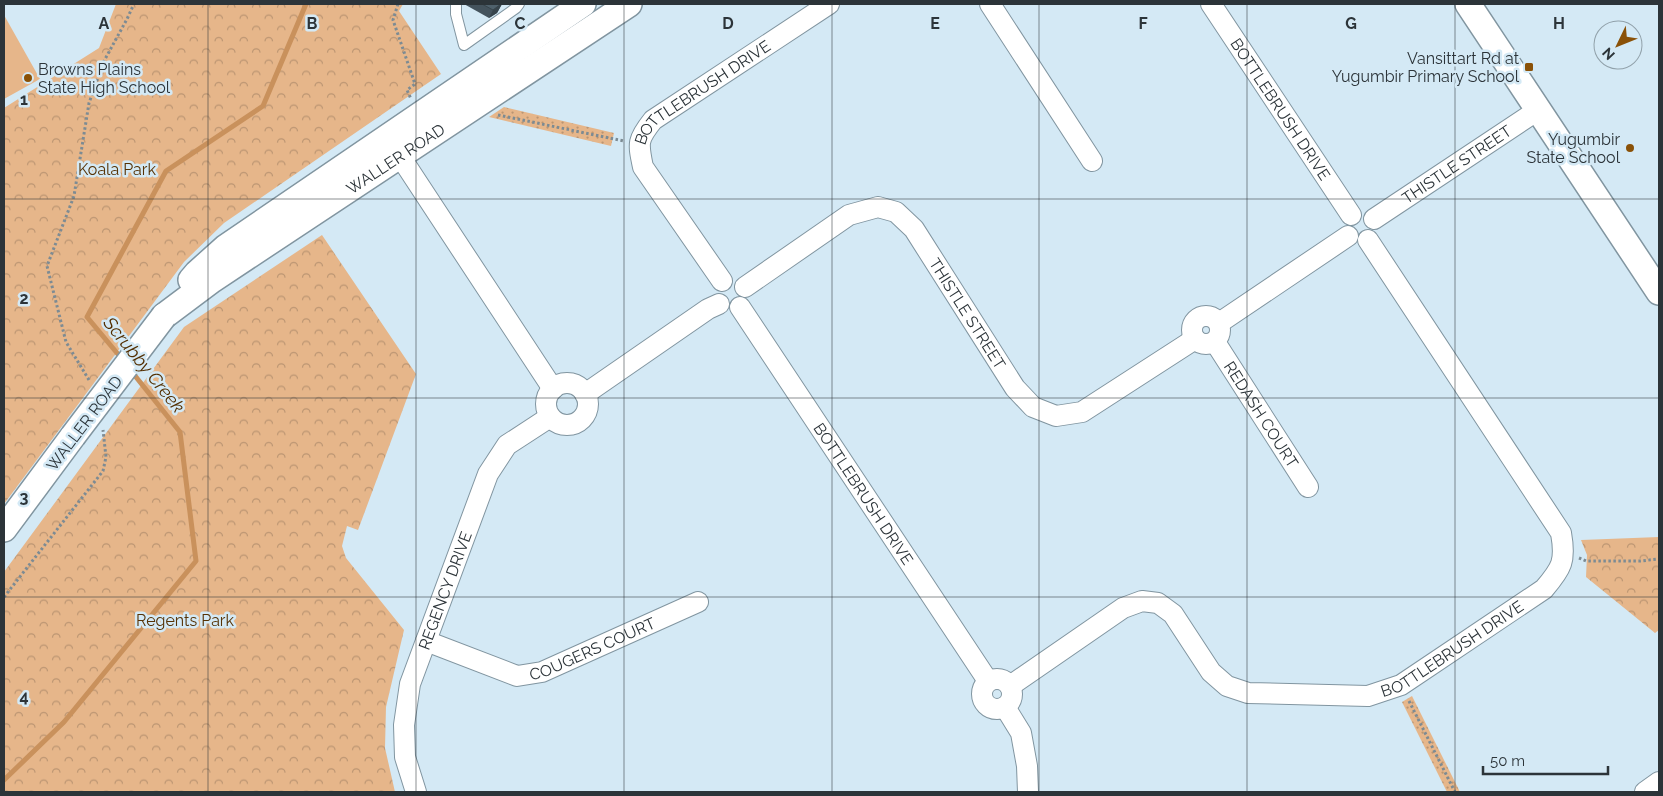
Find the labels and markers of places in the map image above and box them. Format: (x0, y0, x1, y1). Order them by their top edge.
place label: Vansittart Rd at Yugumbir Primary School (1332, 49, 1520, 86)
place label: Browns Plains State High School (38, 60, 171, 97)
marker: Vansittart Rd at Yugumbir Primary School (1523, 61, 1535, 73)
marker: Browns Plains State High School (22, 72, 34, 84)
place label: Yugumbir State School (1527, 130, 1621, 167)
marker: Yugumbir State School (1624, 142, 1636, 154)

